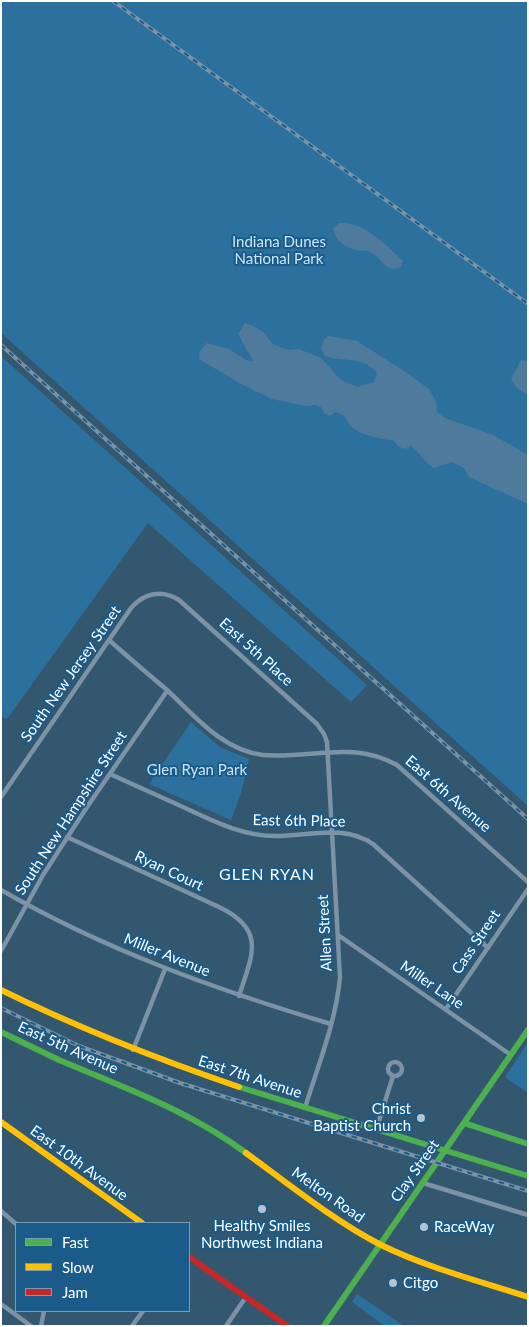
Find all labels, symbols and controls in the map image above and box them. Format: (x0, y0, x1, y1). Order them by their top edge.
park label: Indiana Dunes National Park (232, 233, 326, 268)
street label: South New Jersey Street (17, 603, 125, 745)
street label: East 5th Place (215, 614, 297, 690)
street label: South New Hampshire Street (11, 728, 131, 898)
street label: East 6th Avenue (401, 752, 495, 836)
park label: Glen Ryan Park (147, 761, 247, 779)
street label: East 6th Place (252, 811, 346, 831)
street label: Ryan Court (132, 847, 206, 895)
district label: GLEN RYAN (218, 865, 316, 885)
street label: Allen Street (314, 894, 336, 972)
street label: Cass Street (448, 906, 504, 978)
street label: Miller Avenue (121, 930, 213, 980)
street label: Miller Lane (397, 957, 467, 1013)
street label: East 5th Avenue (15, 1018, 121, 1078)
street label: East 7th Avenue (196, 1052, 304, 1102)
place label: Christ Baptist Church (313, 1100, 411, 1135)
marker: Christ Baptist Church (415, 1112, 427, 1124)
street label: East 10th Avenue (27, 1122, 131, 1204)
street label: Clay Street (387, 1136, 443, 1206)
street label: Melton Road (288, 1163, 368, 1227)
marker: Healthy Smiles Northwest Indiana (256, 1203, 268, 1215)
place label: Healthy Smiles Northwest Indiana (201, 1217, 323, 1252)
place label: RaceWay (434, 1218, 494, 1236)
marker: RaceWay (418, 1221, 430, 1233)
legend (15, 1222, 190, 1312)
text: Fast (62, 1233, 89, 1251)
text: Slow (62, 1258, 94, 1276)
place label: Citgo (403, 1274, 438, 1292)
marker: Citgo (387, 1277, 399, 1289)
text: Jam (62, 1283, 88, 1301)

